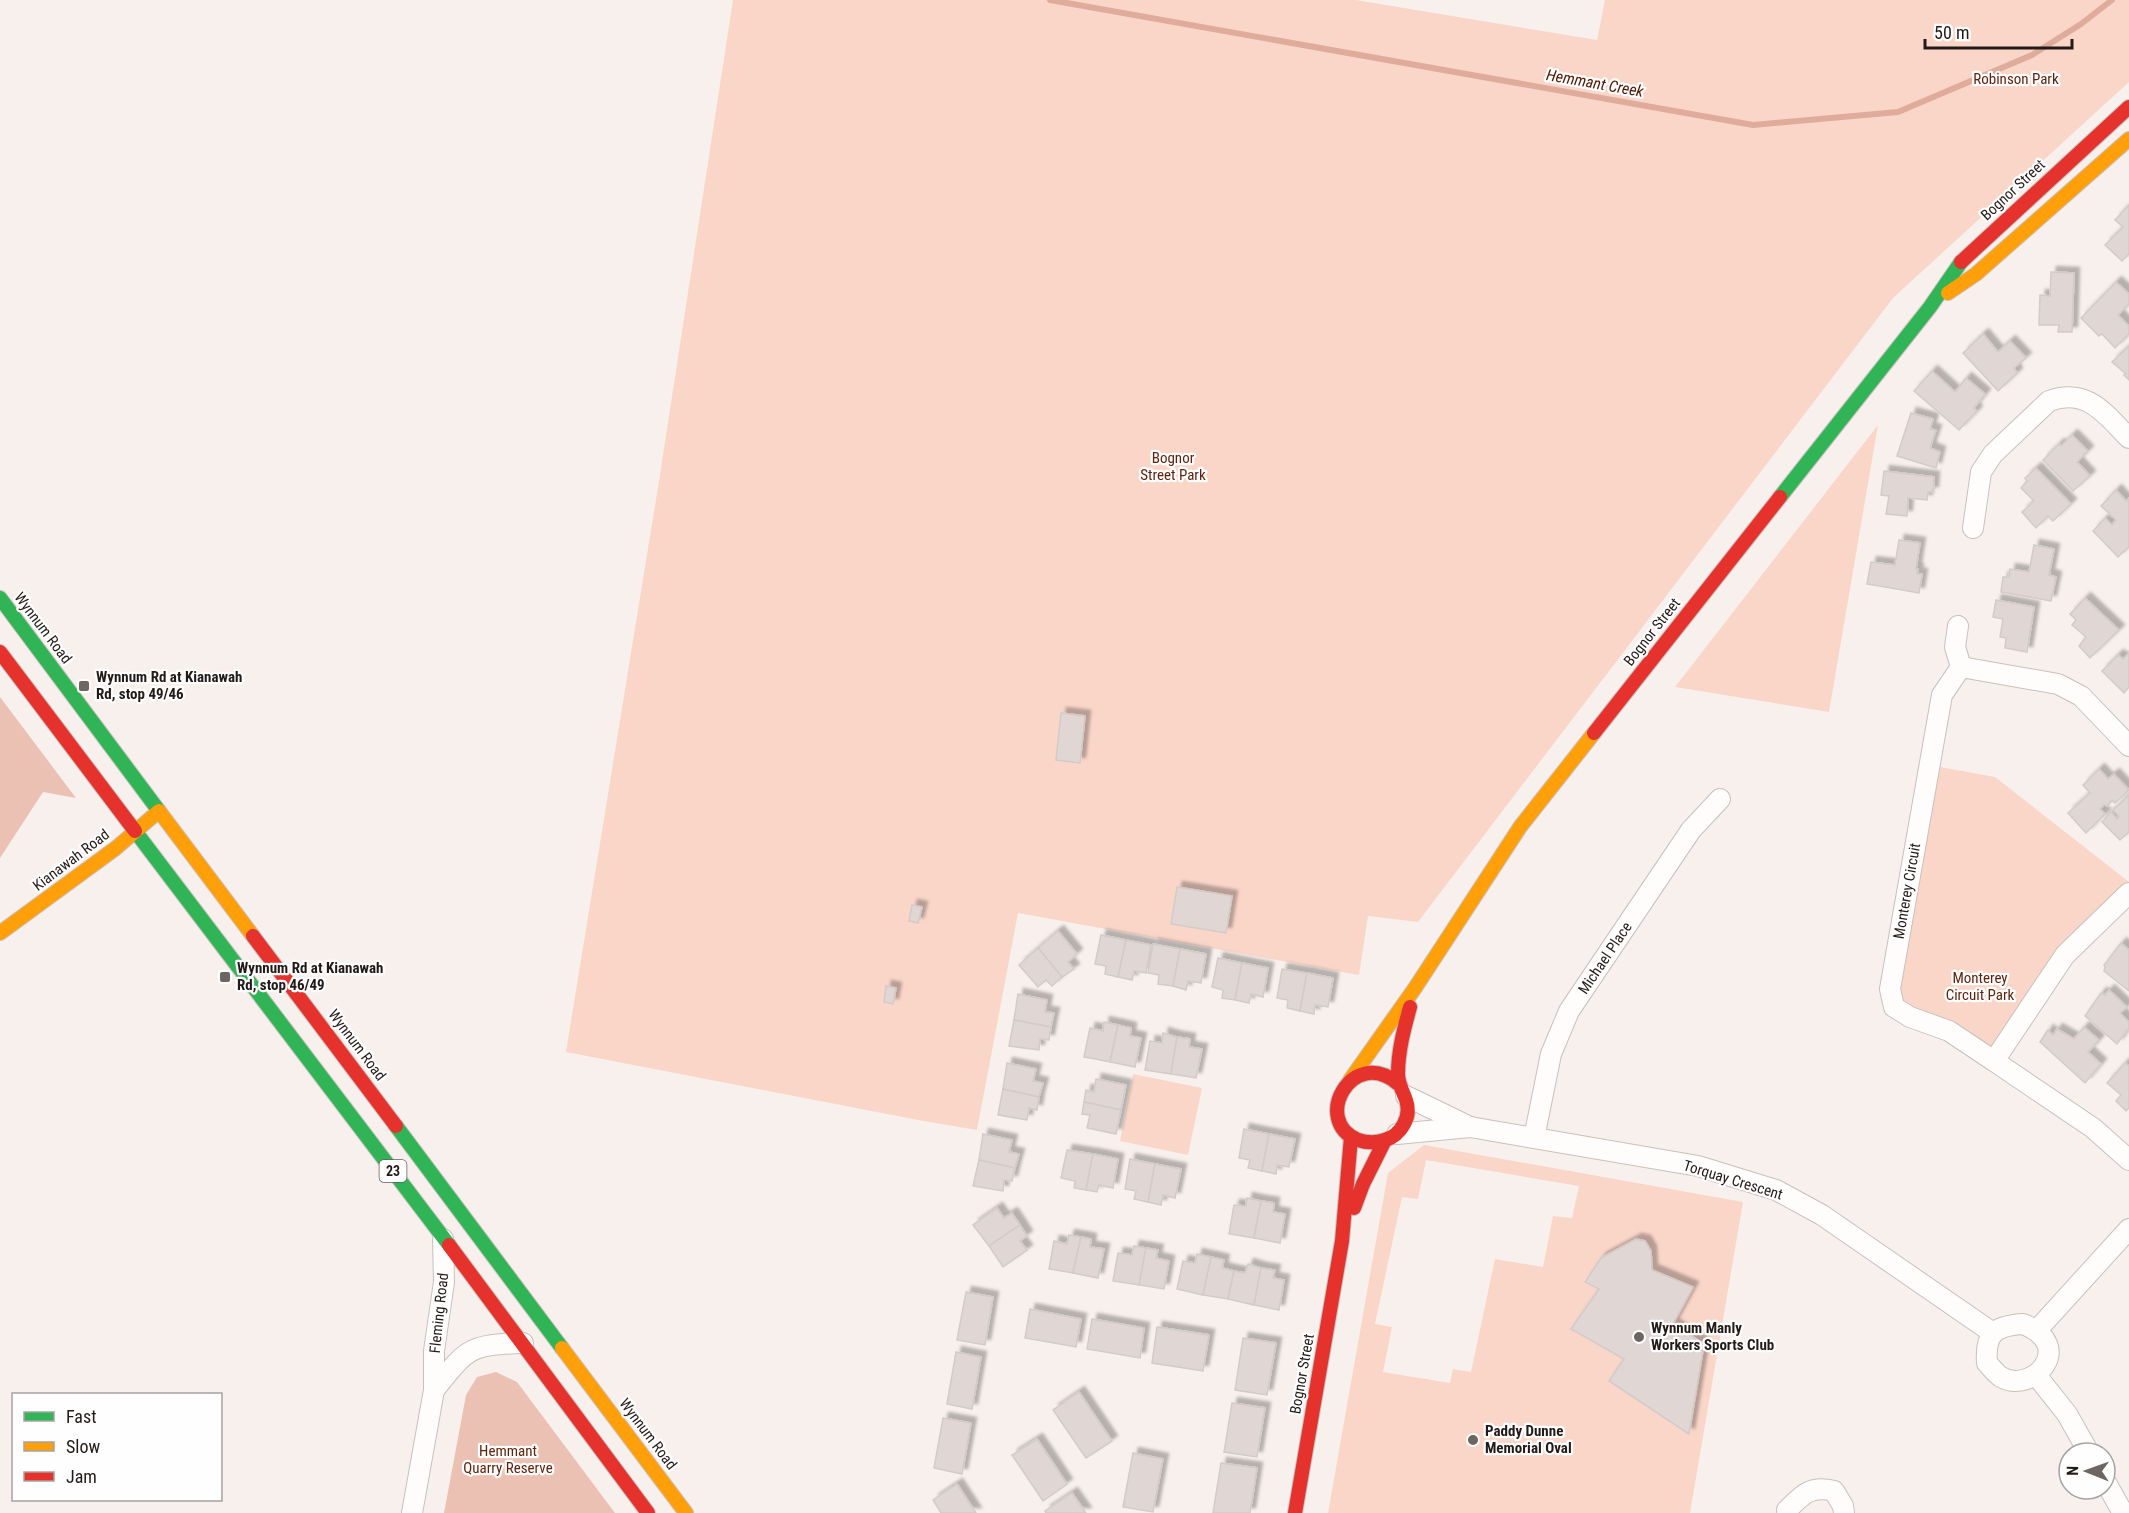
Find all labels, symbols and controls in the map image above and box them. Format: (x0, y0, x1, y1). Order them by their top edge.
scale bar (1925, 12, 2072, 50)
text: 50 m (1934, 22, 1969, 43)
water label: Hemmant Creek (1545, 65, 1646, 101)
park label: Robinson Park (1973, 70, 2059, 88)
street label: Bognor Street (1977, 156, 2049, 224)
park label: Bognor Street Park (1140, 449, 1206, 484)
street label: Wynnum Road (10, 589, 76, 667)
street label: Bognor Street (1620, 595, 1684, 669)
place label: Wynnum Rd at Kianawah Rd, stop 49/46 (96, 668, 243, 703)
marker: Wynnum Rd at Kianawah Rd, stop 49/46 (77, 679, 91, 693)
street label: Kianawah Road (29, 825, 113, 895)
street label: Monterey Circuit (1890, 842, 1924, 940)
street label: Michael Place (1574, 919, 1636, 997)
place label: Wynnum Rd at Kianawah Rd, stop 46/49 (237, 959, 384, 994)
park label: Monterey Circuit Park (1946, 969, 2015, 1004)
marker: Wynnum Rd at Kianawah Rd, stop 46/49 (218, 970, 232, 984)
street label: Wynnum Road (324, 1006, 390, 1084)
street label: Torquay Crescent (1681, 1156, 1785, 1204)
road number: 23 (380, 1160, 406, 1182)
street label: Fleming Road (426, 1272, 452, 1354)
place label: Wynnum Manly Workers Sports Club (1651, 1319, 1774, 1354)
marker: Wynnum Manly Workers Sports Club (1632, 1330, 1646, 1344)
street label: Bognor Street (1286, 1333, 1318, 1415)
legend (12, 1393, 222, 1501)
street label: Wynnum Road (615, 1395, 681, 1473)
text: Fast (66, 1406, 97, 1427)
place label: Paddy Dunne Memorial Oval (1485, 1422, 1572, 1457)
marker: Paddy Dunne Memorial Oval (1466, 1433, 1480, 1447)
text: Slow (66, 1436, 101, 1457)
north arrow (2057, 1441, 2117, 1501)
park label: Hemmant Quarry Reserve (463, 1442, 553, 1477)
text: Jam (66, 1466, 97, 1487)
text: N (2063, 1466, 2082, 1476)

